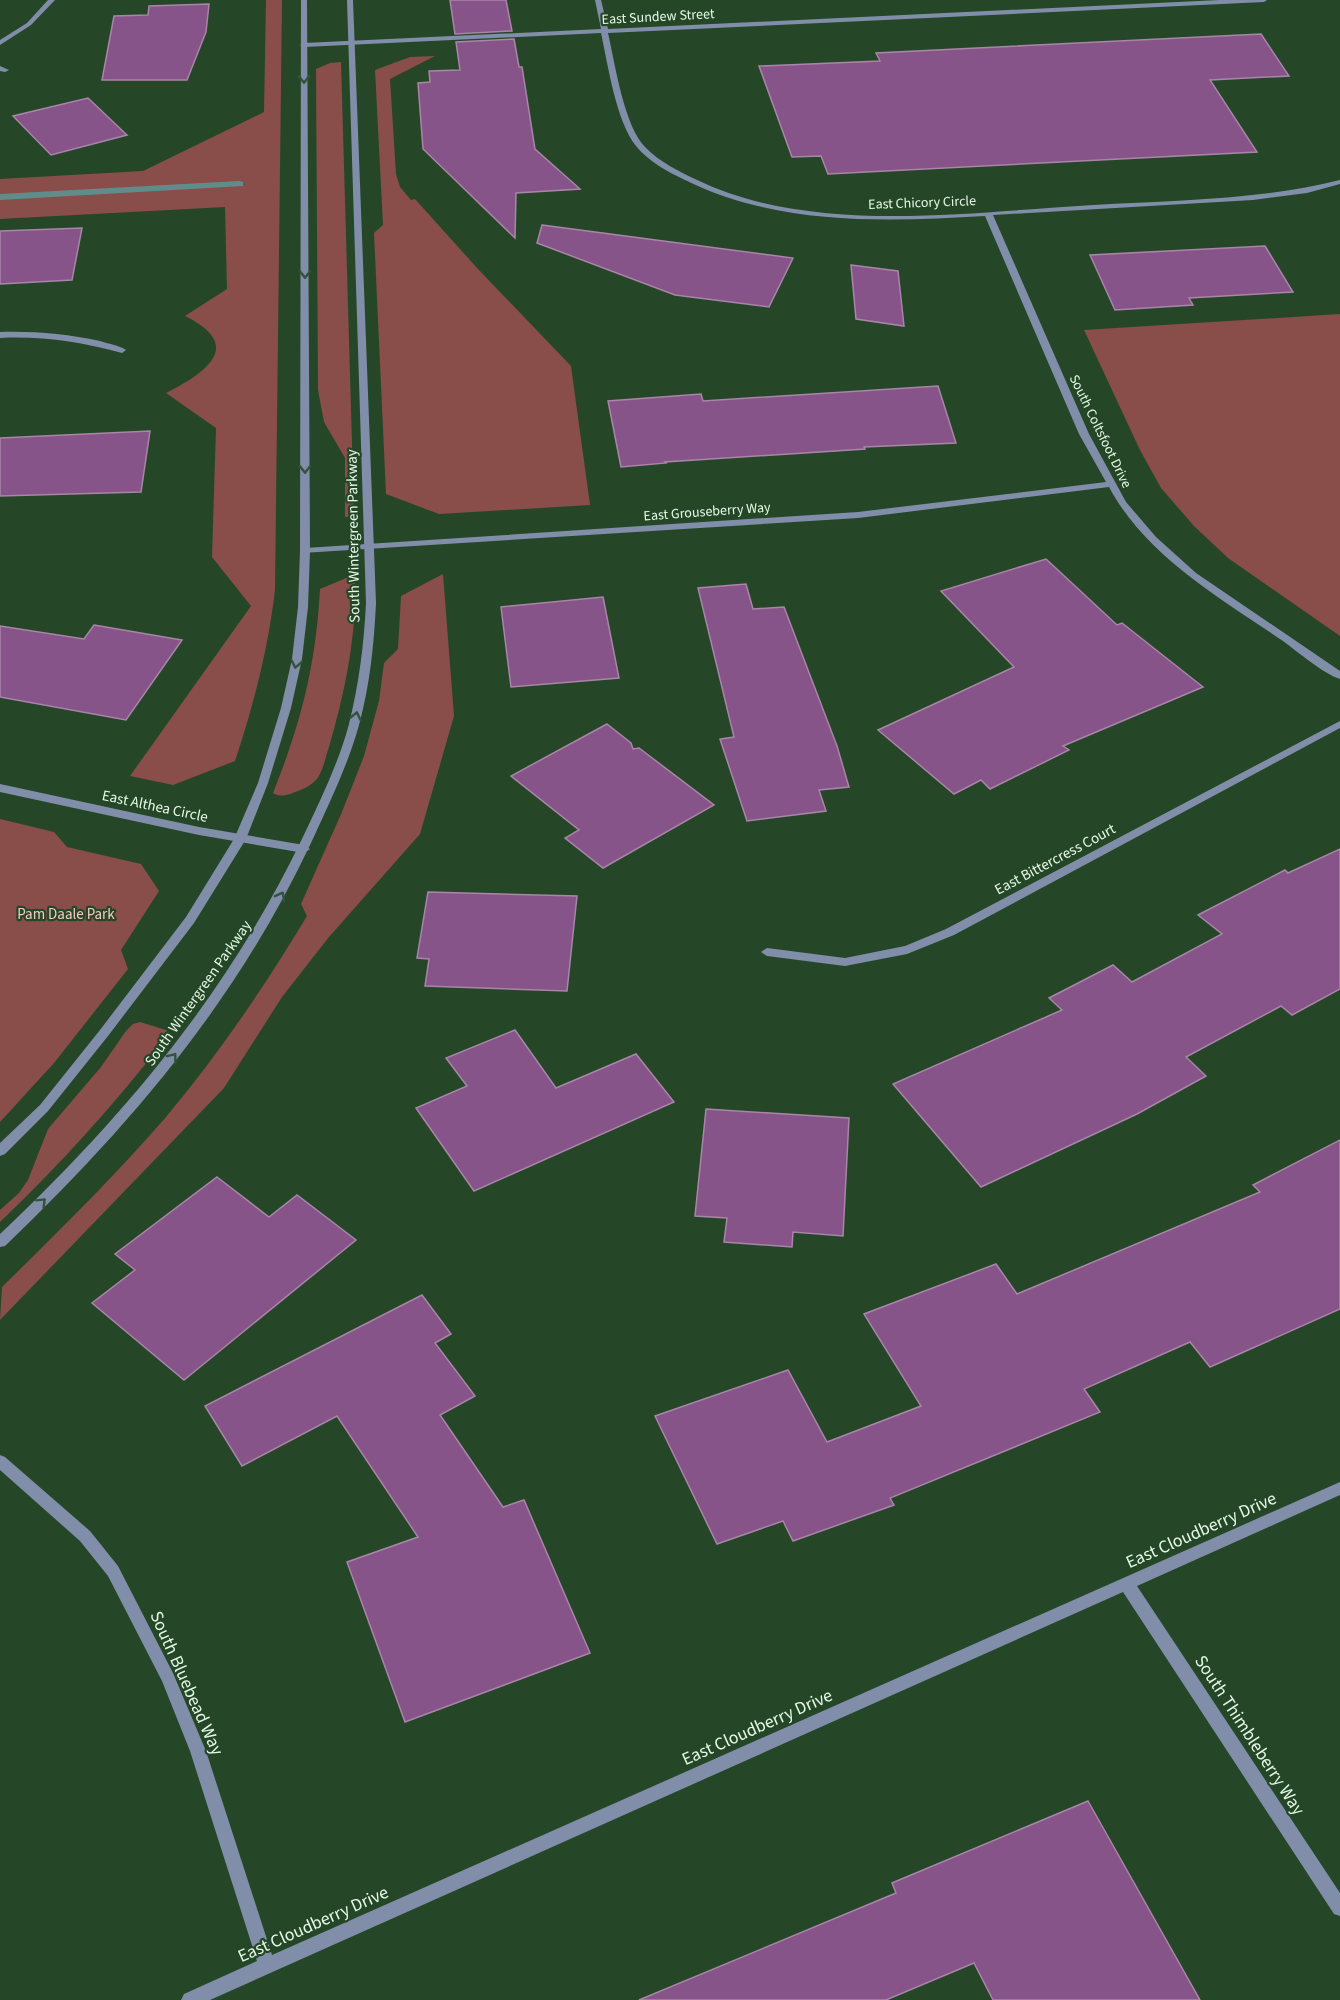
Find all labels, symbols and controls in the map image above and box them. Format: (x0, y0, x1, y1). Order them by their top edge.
street label: East Sundew Street (601, 4, 715, 30)
one-way arrow (298, 75, 310, 84)
street label: East Chicory Circle (868, 191, 976, 215)
one-way arrow (299, 270, 311, 279)
street label: South Coltsfoot Drive (1064, 371, 1136, 492)
street label: South Wintergreen Parkway (341, 449, 366, 623)
one-way arrow (299, 465, 311, 474)
street label: East Grouseberry Way (643, 498, 772, 526)
one-way arrow (290, 659, 303, 669)
one-way arrow (348, 711, 361, 721)
street label: East Althea Circle (100, 785, 210, 828)
street label: East Bittercress Court (991, 819, 1119, 900)
one-way arrow (274, 891, 286, 902)
park label: Pam Daale Park (17, 904, 115, 925)
street label: South Wintergreen Parkway (140, 916, 257, 1070)
one-way arrow (165, 1053, 176, 1064)
one-way arrow (36, 1198, 46, 1209)
street label: East Cloudberry Drive (1122, 1486, 1281, 1575)
street label: South Bluebead Way (144, 1607, 230, 1760)
street label: South Thimbleberry Way (1188, 1650, 1311, 1821)
street label: East Cloudberry Drive (678, 1683, 837, 1772)
street label: East Cloudberry Drive (234, 1880, 393, 1969)

